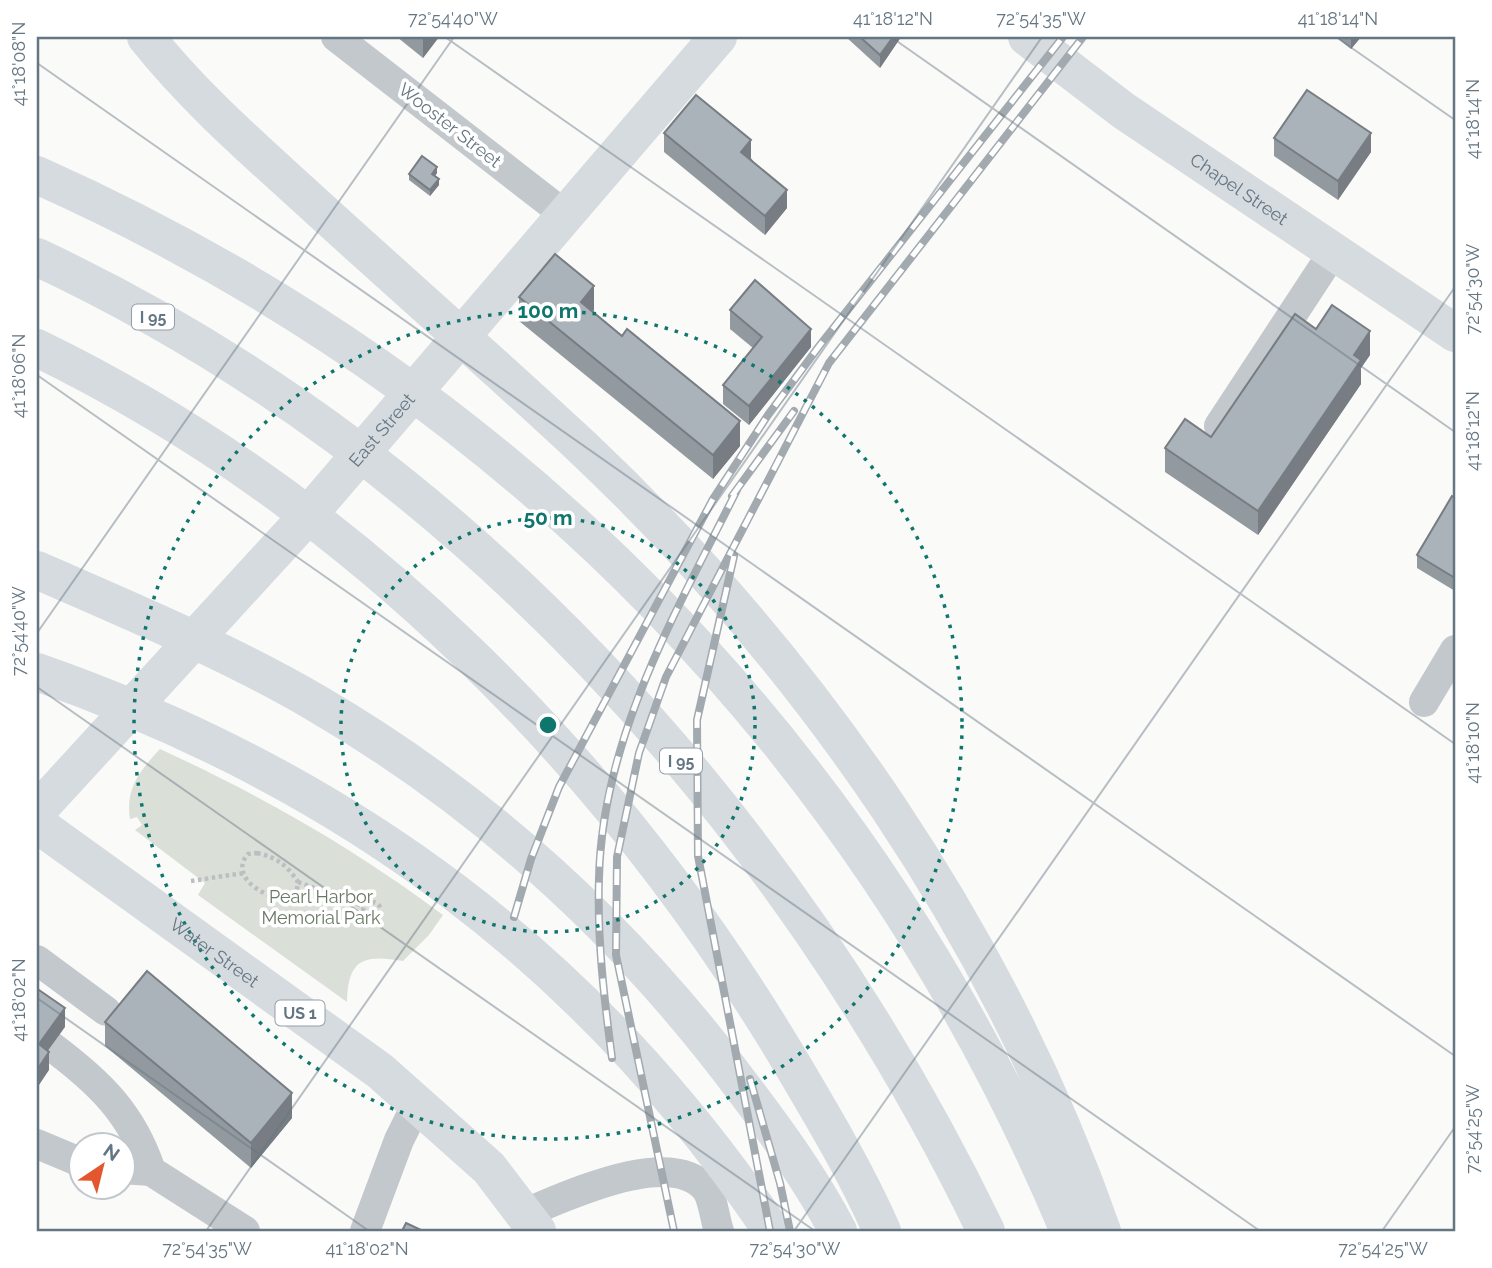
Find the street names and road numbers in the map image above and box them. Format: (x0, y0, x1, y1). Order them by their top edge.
street label: Wooster Street (394, 78, 506, 172)
street label: Chapel Street (1187, 148, 1292, 229)
road number: I 95 (132, 304, 174, 330)
street label: East Street (344, 388, 419, 470)
road number: I 95 (660, 748, 702, 774)
street label: Water Street (166, 913, 263, 991)
road number: US 1 (276, 1001, 324, 1026)

